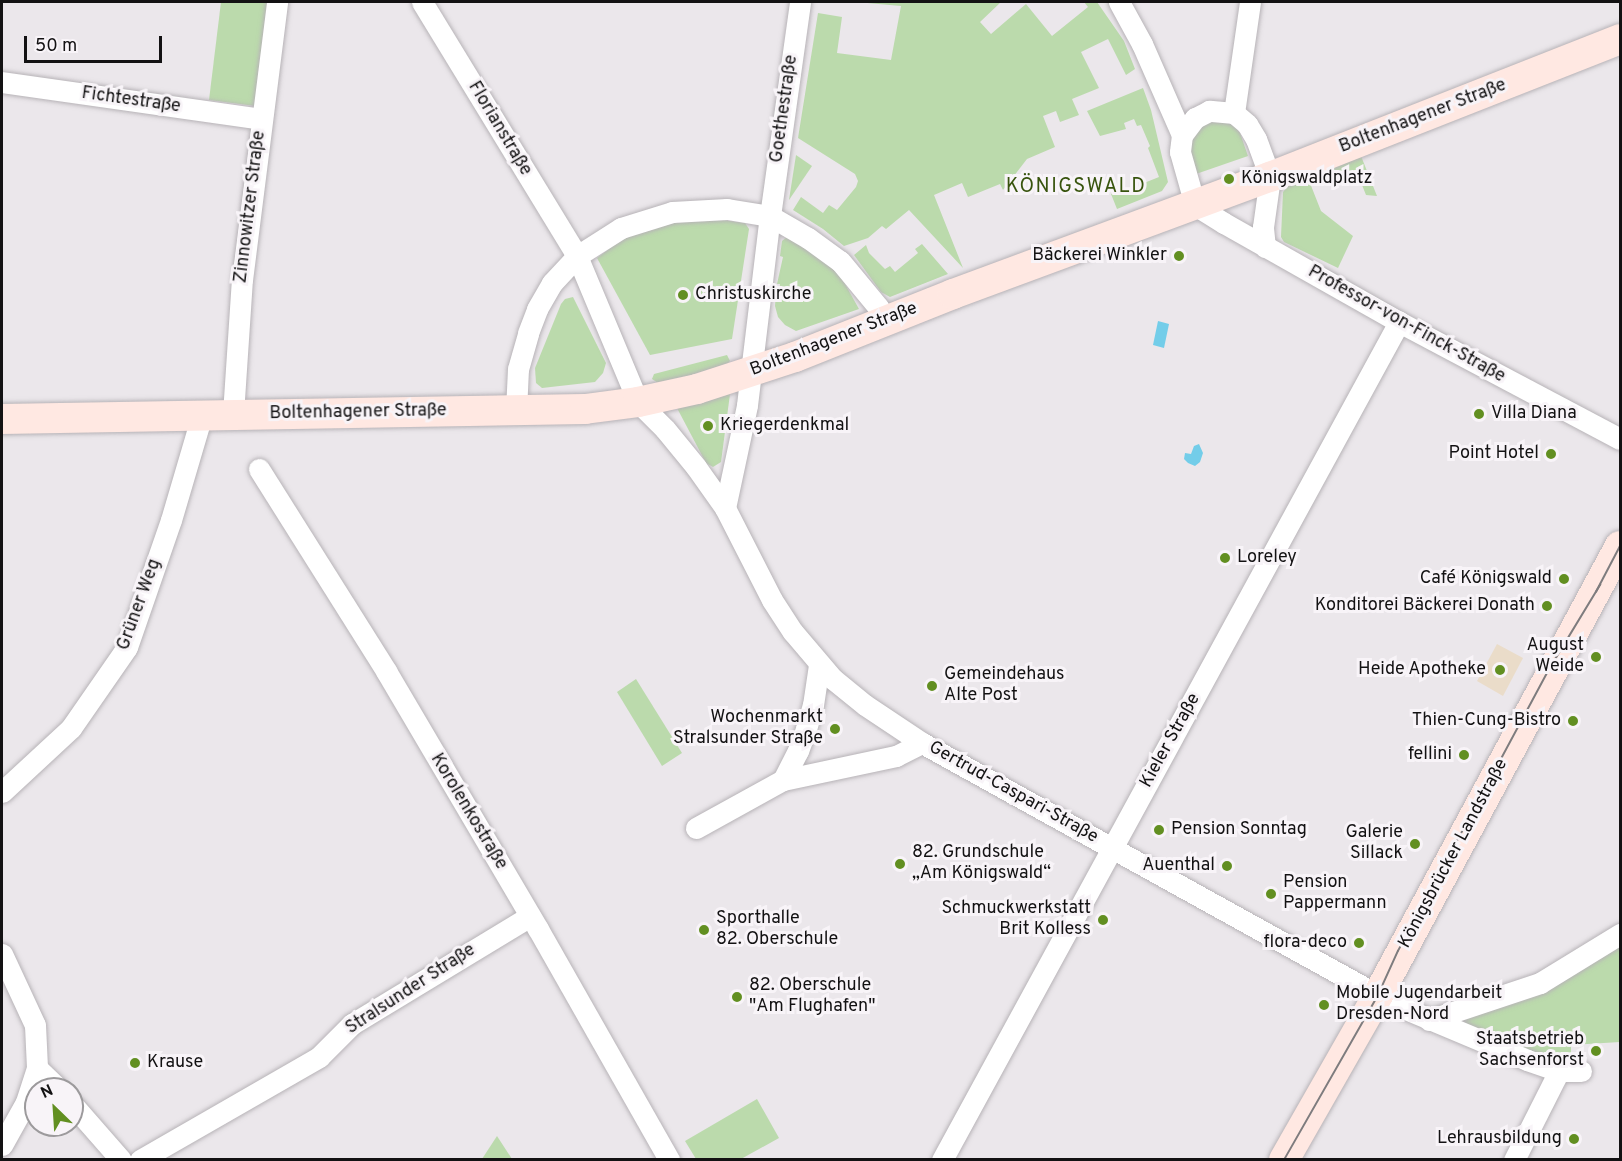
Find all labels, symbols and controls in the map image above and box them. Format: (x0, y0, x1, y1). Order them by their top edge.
scale bar (27, 24, 165, 62)
text: 50 m (35, 35, 77, 58)
street label: Goethestraße (767, 54, 803, 164)
street label: Boltenhagener Straße (1336, 75, 1510, 159)
street label: Florianstraße (462, 78, 536, 180)
street label: Fichtestraße (80, 83, 182, 119)
street label: Zinnowitzer Straße (231, 130, 271, 284)
place label: Königswaldplatz (1241, 168, 1373, 190)
marker: Königswaldplatz (1222, 172, 1236, 186)
district label: KÖNIGSWALD (1006, 175, 1146, 199)
place label: Bäckerei Winkler (1032, 245, 1167, 267)
marker: Bäckerei Winkler (1172, 249, 1186, 263)
street label: Professor-von-Finck-Straße (1304, 262, 1508, 388)
place label: Christuskirche (695, 284, 811, 306)
marker: Christuskirche (676, 288, 690, 302)
street label: Boltenhagener Straße (747, 298, 921, 382)
street label: Boltenhagener Straße (269, 401, 447, 425)
place label: Villa Diana (1491, 403, 1577, 425)
marker: Villa Diana (1472, 407, 1486, 421)
place label: Kriegerdenkmal (720, 415, 849, 437)
marker: Kriegerdenkmal (701, 419, 715, 433)
place label: Point Hotel (1449, 443, 1539, 465)
marker: Point Hotel (1544, 447, 1558, 461)
place label: Loreley (1237, 547, 1297, 569)
marker: Loreley (1218, 551, 1232, 565)
street label: Grüner Weg (113, 556, 167, 654)
place label: Café Königswald (1420, 568, 1552, 590)
marker: Café Königswald (1557, 572, 1571, 586)
place label: Konditorei Bäckerei Donath (1315, 595, 1535, 617)
marker: Konditorei Bäckerei Donath (1540, 599, 1554, 613)
place label: August Weide (1526, 636, 1584, 678)
marker: August Weide (1589, 650, 1603, 664)
place label: Heide Apotheke (1357, 659, 1486, 681)
marker: Heide Apotheke (1491, 661, 1509, 679)
place label: Gemeindehaus Alte Post (944, 665, 1064, 708)
marker: Gemeindehaus Alte Post (925, 679, 939, 693)
street label: Kieler Straße (1136, 690, 1206, 792)
place label: Wochenmarkt Stralsunder Straße (673, 708, 823, 750)
place label: Thien-Cung-Bistro (1412, 710, 1561, 732)
marker: Thien-Cung-Bistro (1566, 714, 1580, 728)
marker: Wochenmarkt Stralsunder Straße (828, 722, 842, 736)
street label: Gertrud-Caspari-Straße (925, 737, 1101, 849)
place label: fellini (1408, 744, 1452, 766)
marker: fellini (1457, 748, 1471, 762)
street label: Korolenkostraße (425, 750, 511, 874)
street label: Königsbrücker Landstraße (1395, 756, 1513, 952)
place label: Pension Sonntag (1171, 819, 1307, 841)
marker: Pension Sonntag (1152, 823, 1166, 837)
place label: Galerie Sillack (1345, 823, 1403, 866)
marker: Galerie Sillack (1408, 837, 1422, 851)
place label: 82. Grundschule „Am Königswald“ (912, 843, 1051, 886)
place label: Auenthal (1142, 855, 1215, 877)
marker: 82. Grundschule „Am Königswald“ (893, 857, 907, 871)
marker: Auenthal (1220, 859, 1234, 873)
place label: Pension Pappermann (1283, 873, 1387, 916)
marker: Pension Pappermann (1264, 887, 1278, 901)
place label: Schmuckwerkstatt Brit Kolless (942, 899, 1091, 942)
place label: Sporthalle 82. Oberschule (716, 909, 838, 952)
marker: Schmuckwerkstatt Brit Kolless (1096, 913, 1110, 927)
marker: Sporthalle 82. Oberschule (697, 923, 711, 937)
place label: flora-deco (1264, 932, 1347, 954)
marker: flora-deco (1352, 936, 1366, 950)
street label: Stralsunder Straße (342, 940, 480, 1040)
place label: 82. Oberschule "Am Flughafen" (749, 976, 875, 1018)
place label: Mobile Jugendarbeit Dresden-Nord (1336, 984, 1502, 1026)
marker: 82. Oberschule "Am Flughafen" (730, 990, 744, 1004)
marker: Mobile Jugendarbeit Dresden-Nord (1317, 998, 1331, 1012)
place label: Staatsbetrieb Sachsenforst (1476, 1030, 1584, 1072)
marker: Staatsbetrieb Sachsenforst (1589, 1044, 1603, 1058)
place label: Krause (147, 1052, 203, 1074)
marker: Krause (128, 1056, 142, 1070)
north arrow (24, 1077, 84, 1137)
text: N (38, 1081, 57, 1104)
place label: Lehrausbildung (1437, 1128, 1562, 1150)
marker: Lehrausbildung (1567, 1132, 1581, 1146)

